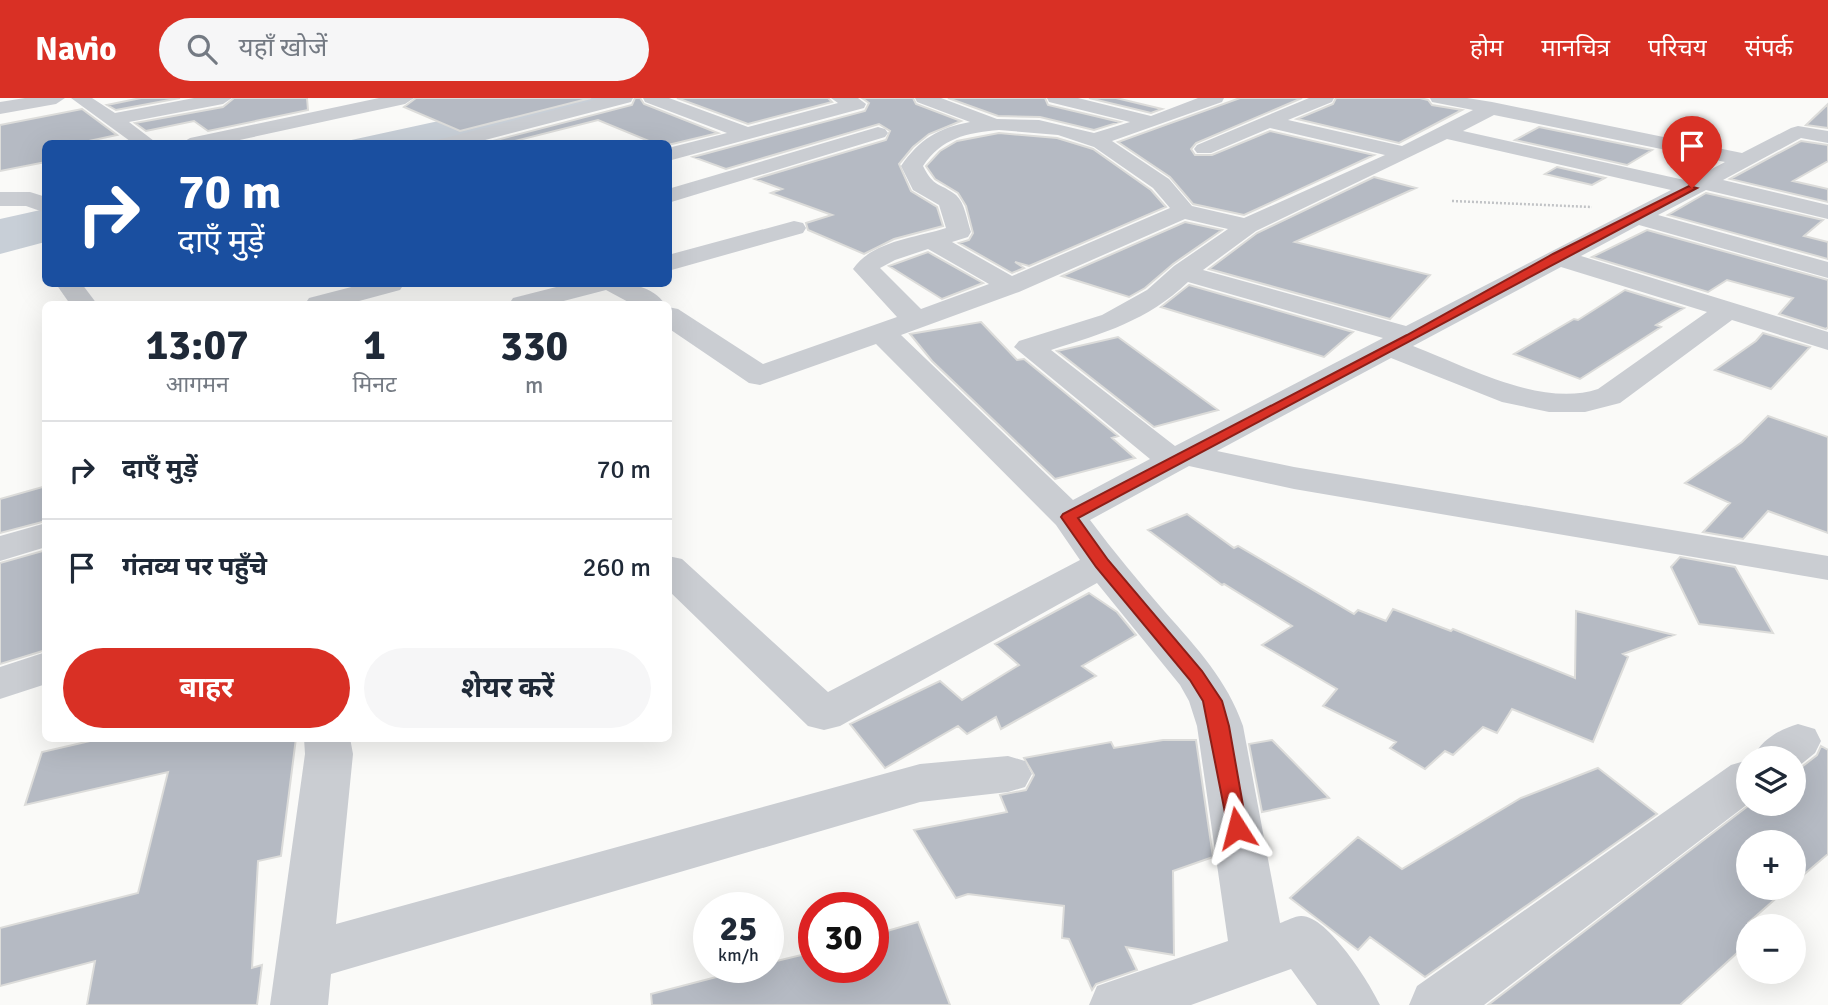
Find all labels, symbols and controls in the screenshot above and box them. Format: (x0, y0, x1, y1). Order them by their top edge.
search box (159, 18, 649, 81)
text: Navio (35, 29, 117, 70)
icon: search (183, 30, 221, 68)
text: यहाँ खोजें (239, 32, 327, 64)
text: होम (1470, 33, 1503, 63)
text: मानचित्र (1541, 33, 1610, 63)
text: परिचय (1648, 33, 1707, 63)
text: संपर्क (1745, 33, 1793, 63)
pin (1662, 116, 1722, 188)
icon: arrive (1673, 127, 1711, 165)
text: 70 m (178, 162, 281, 222)
icon: right (63, 168, 154, 259)
text: दाएँ मुड़ें (178, 222, 264, 261)
text: 13:07 (146, 320, 249, 371)
text: 1 (363, 320, 386, 371)
text: 330 (500, 321, 568, 372)
text: आगमन (166, 370, 229, 399)
text: मिनट (352, 370, 397, 399)
text: m (525, 371, 543, 400)
icon: right (63, 451, 101, 489)
text: दाएँ मुड़ें (122, 453, 198, 485)
text: 70 m (596, 454, 651, 486)
icon: arrive (63, 549, 101, 587)
text: गंतव्य पर पहुँचे (122, 551, 267, 583)
text: 260 m (582, 552, 651, 584)
button: बाहर (63, 648, 350, 728)
button: शेयर करें (364, 648, 651, 728)
map controls (1736, 746, 1806, 984)
button: layers (1736, 746, 1806, 816)
position arrow (1200, 791, 1274, 865)
button: + (1736, 830, 1806, 900)
speed limit sign: 30 (798, 892, 889, 983)
text: 25 (720, 907, 757, 950)
button: − (1736, 914, 1806, 984)
text: km/h (718, 944, 759, 966)

